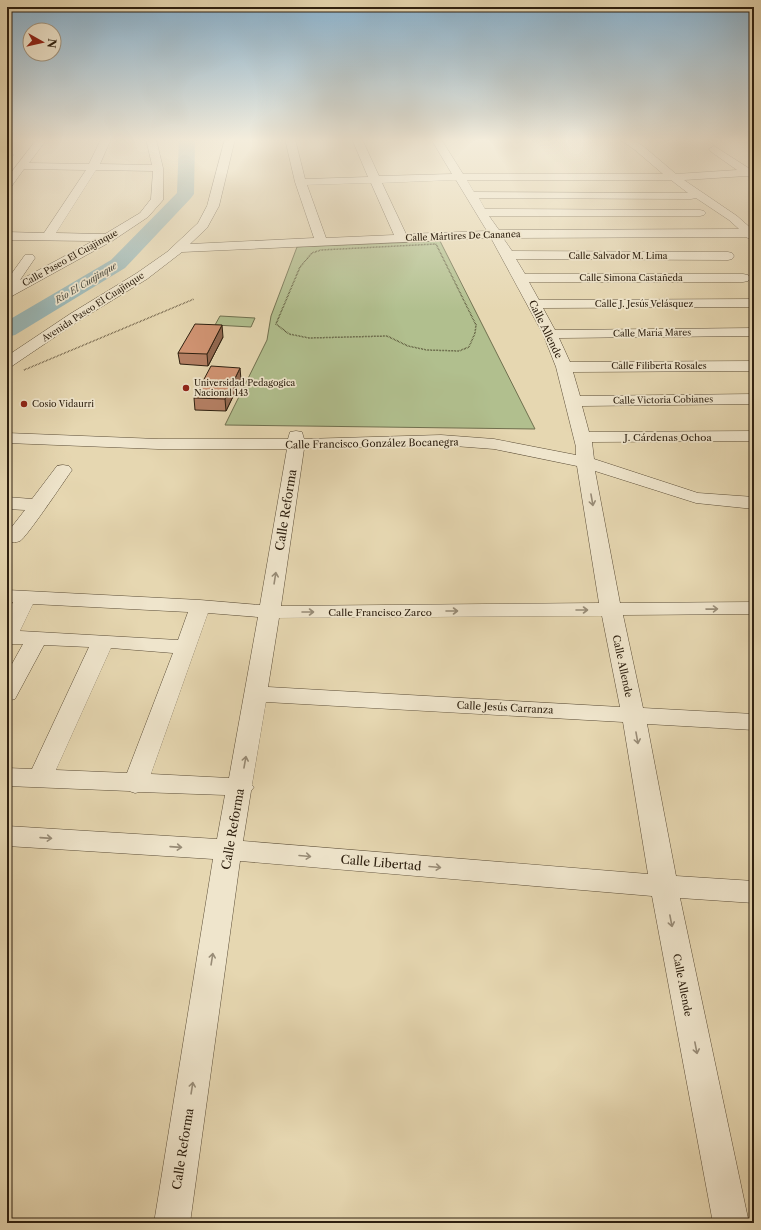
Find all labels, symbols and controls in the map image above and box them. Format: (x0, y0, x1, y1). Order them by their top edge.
north arrow (22, 22, 62, 62)
text: N (44, 38, 59, 50)
street label: Calle Paseo El Cuajinque (20, 227, 119, 288)
street label: Calle Mártires De Cananea (405, 228, 521, 243)
street label: Calle Salvador M. Lima (568, 250, 668, 261)
water label: Río El Cuajinque (52, 259, 119, 306)
street label: Avenida Paseo El Cuajinque (39, 269, 146, 344)
street label: Calle Simona Castañeda (579, 272, 683, 283)
street label: Calle Allende (526, 298, 566, 361)
street label: Calle J. Jesús Velásquez (595, 298, 694, 309)
street label: Calle María Mares (613, 326, 691, 339)
street label: Calle Filiberta Rosales (611, 360, 707, 371)
place label: Universidad Pedagogica Nacional 143 (194, 377, 296, 398)
marker: Universidad Pedagogica Nacional 143 (181, 383, 191, 393)
street label: Calle Victoria Cobianes (613, 393, 713, 406)
place label: Cosio Vidaurri (32, 398, 94, 409)
marker: Cosio Vidaurri (19, 399, 29, 409)
street label: J. Cárdenas Ochoa (622, 431, 712, 444)
street label: Calle Francisco González Bocanegra (285, 435, 460, 452)
street label: Calle Reforma (272, 468, 299, 552)
one-way arrow (588, 493, 596, 506)
one-way arrow (271, 572, 279, 585)
one-way arrow (705, 605, 718, 613)
street label: Calle Francisco Zarco (328, 606, 432, 619)
one-way arrow (575, 606, 588, 614)
one-way arrow (445, 607, 458, 615)
one-way arrow (301, 608, 314, 616)
street label: Calle Allende (610, 634, 636, 699)
street label: Calle Jesús Carranza (456, 698, 554, 717)
one-way arrow (633, 731, 641, 744)
one-way arrow (241, 756, 249, 769)
street label: Calle Reforma (218, 787, 247, 871)
one-way arrow (39, 835, 52, 842)
one-way arrow (169, 843, 182, 850)
street label: Calle Libertad (340, 851, 423, 874)
one-way arrow (298, 853, 311, 860)
one-way arrow (428, 864, 441, 871)
one-way arrow (667, 914, 675, 927)
one-way arrow (208, 953, 216, 966)
street label: Calle Allende (670, 953, 695, 1018)
one-way arrow (693, 1041, 701, 1054)
one-way arrow (188, 1081, 196, 1094)
street label: Calle Reforma (169, 1107, 196, 1191)

